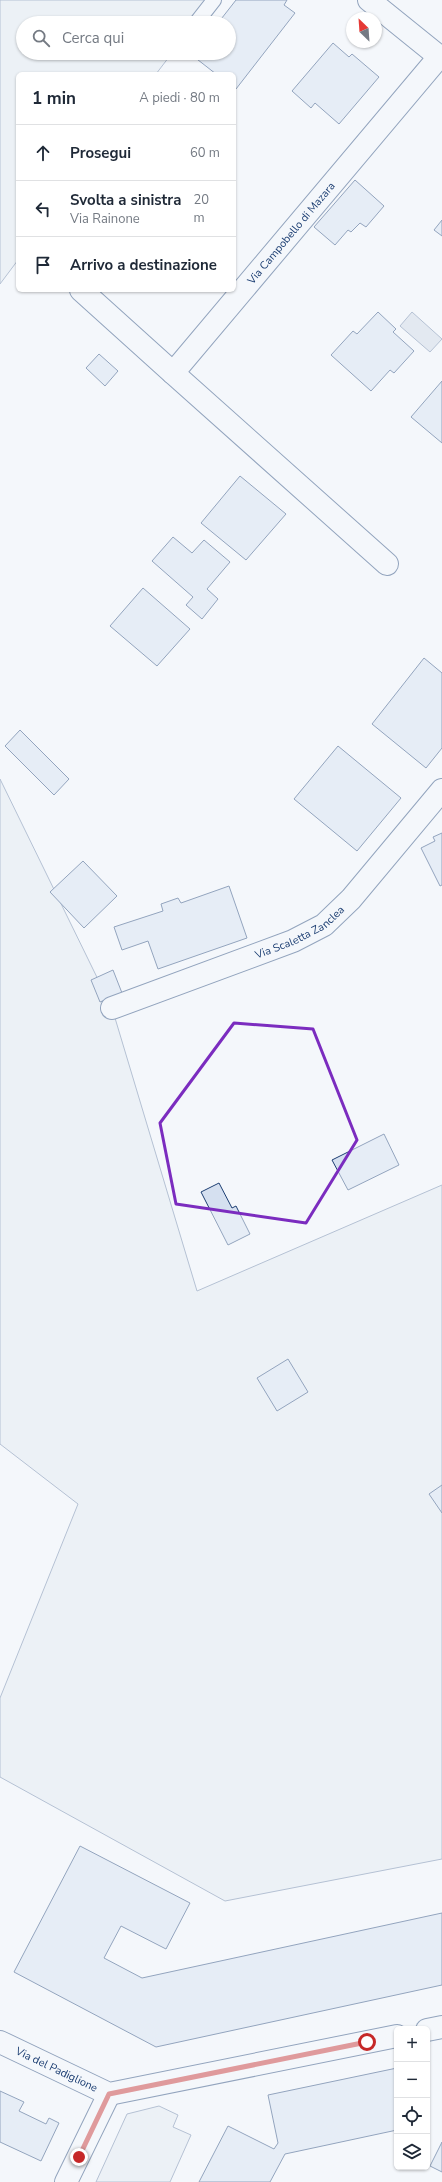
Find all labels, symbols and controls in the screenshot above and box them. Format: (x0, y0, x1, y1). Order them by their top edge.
north arrow (346, 12, 382, 48)
search box (16, 16, 236, 60)
icon: search (30, 27, 52, 49)
text: Cerca qui (62, 28, 124, 48)
text: 1 min (32, 87, 76, 110)
text: A piedi · 80 m (139, 89, 220, 107)
icon: ahead (32, 142, 54, 164)
text: Prosegui (70, 143, 131, 163)
text: 60 m (190, 144, 220, 162)
street label: Via Campobello di Mazara (243, 179, 339, 288)
text: Svolta a sinistra (70, 190, 181, 210)
text: 20 m (193, 191, 209, 227)
icon: left (32, 198, 54, 220)
text: Via Rainone (70, 210, 140, 228)
icon: arrive (32, 254, 54, 276)
text: Arrivo a destinazione (70, 255, 217, 275)
street label: Via Scaletta Zanclea (252, 902, 348, 963)
map controls (394, 2026, 430, 2170)
button: + (394, 2026, 430, 2062)
route start (358, 2033, 376, 2051)
street label: Via del Padiglione (12, 2043, 100, 2096)
button: − (394, 2062, 430, 2098)
button: locate (394, 2098, 430, 2134)
button: layers (394, 2134, 430, 2170)
route end (70, 2148, 88, 2166)

